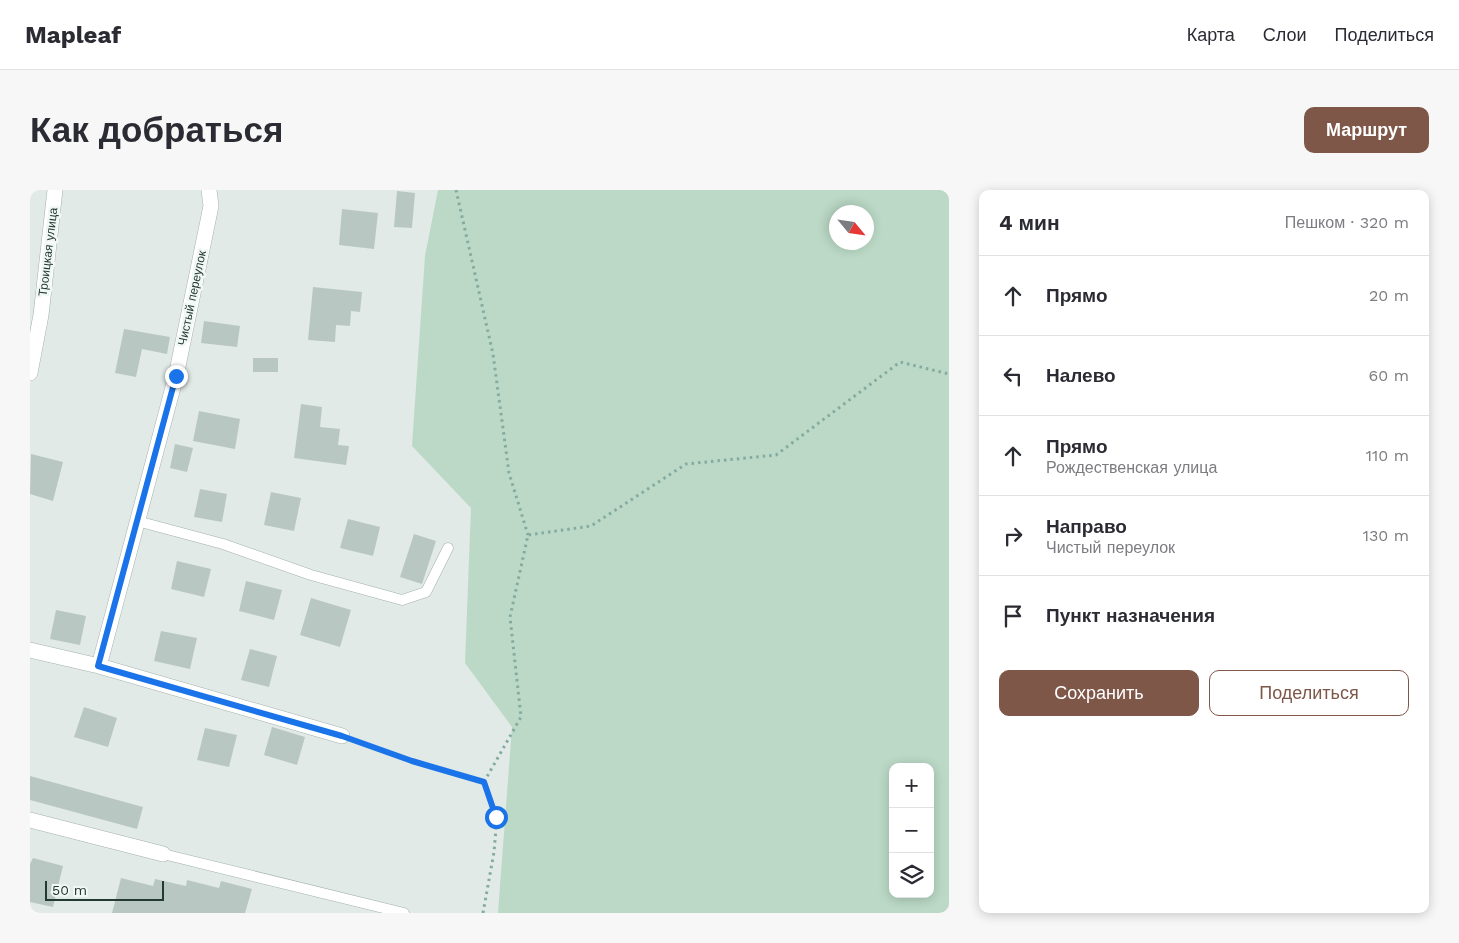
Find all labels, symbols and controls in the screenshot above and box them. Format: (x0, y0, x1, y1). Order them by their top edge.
text: Mapleaf (25, 21, 121, 49)
text: Карта (1187, 24, 1235, 45)
text: Слои (1263, 24, 1307, 45)
text: Поделиться (1335, 24, 1434, 45)
button: Маршрут (1304, 107, 1429, 153)
text: Как добраться (30, 109, 283, 151)
north arrow (829, 205, 874, 250)
street label: Троицкая улица (36, 206, 60, 297)
text: 4 мин (999, 210, 1060, 235)
text: Пешком · 320 m (1285, 213, 1409, 232)
street label: Чистый переулок (175, 248, 209, 347)
icon: ahead (999, 282, 1027, 310)
text: Прямо (1046, 284, 1108, 307)
text: 20 m (1369, 286, 1409, 305)
icon: left (999, 362, 1027, 390)
text: Налево (1046, 364, 1116, 387)
route end (165, 365, 188, 388)
text: 60 m (1369, 366, 1409, 385)
text: Прямо (1046, 435, 1108, 458)
icon: ahead (999, 442, 1027, 470)
text: 110 m (1366, 446, 1409, 465)
text: Рождественская улица (1046, 458, 1217, 477)
text: Направо (1046, 515, 1127, 538)
icon: right (999, 522, 1027, 550)
text: 130 m (1363, 526, 1409, 545)
text: Чистый переулок (1046, 538, 1175, 557)
icon: arrive (999, 602, 1027, 630)
text: Пункт назначения (1046, 604, 1215, 627)
button: Сохранить (999, 670, 1199, 716)
button: Поделиться (1209, 670, 1409, 716)
map controls (889, 763, 934, 898)
button: + (889, 763, 934, 808)
route start (485, 806, 508, 829)
button: − (889, 808, 934, 853)
button: layers (889, 853, 934, 898)
scale bar (45, 878, 164, 901)
text: 50 m (52, 882, 87, 898)

